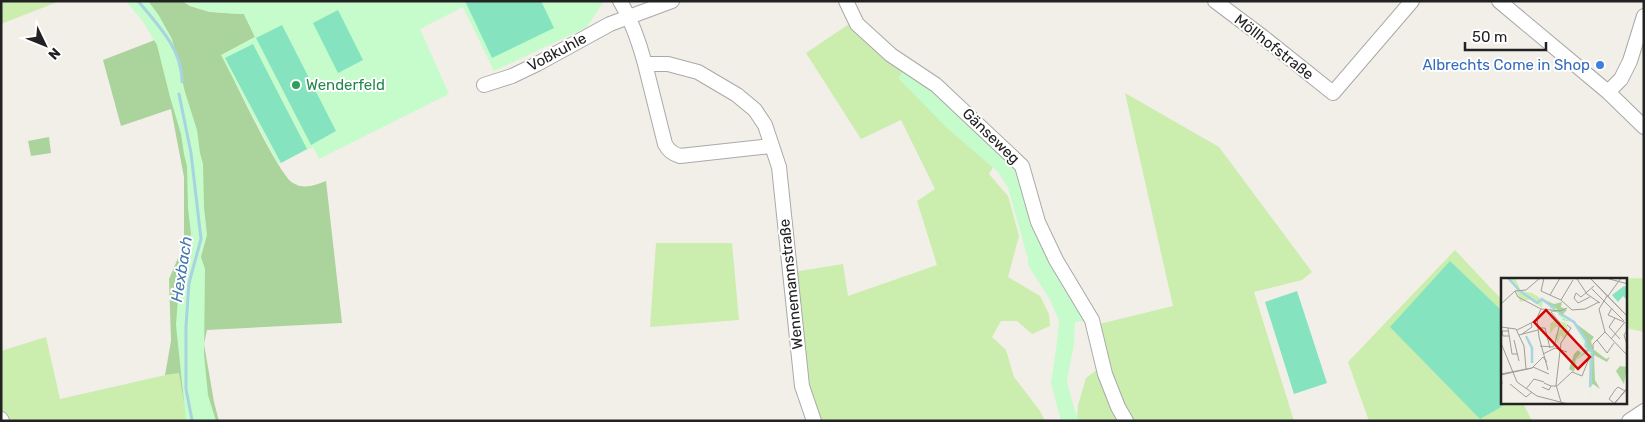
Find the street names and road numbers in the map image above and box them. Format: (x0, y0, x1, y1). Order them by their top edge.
street label: Möllhofstraße (1231, 10, 1317, 84)
street label: Voßkuhle (524, 29, 590, 75)
street label: Gänseweg (959, 104, 1023, 168)
street label: Wennemannstraße (775, 218, 807, 350)

